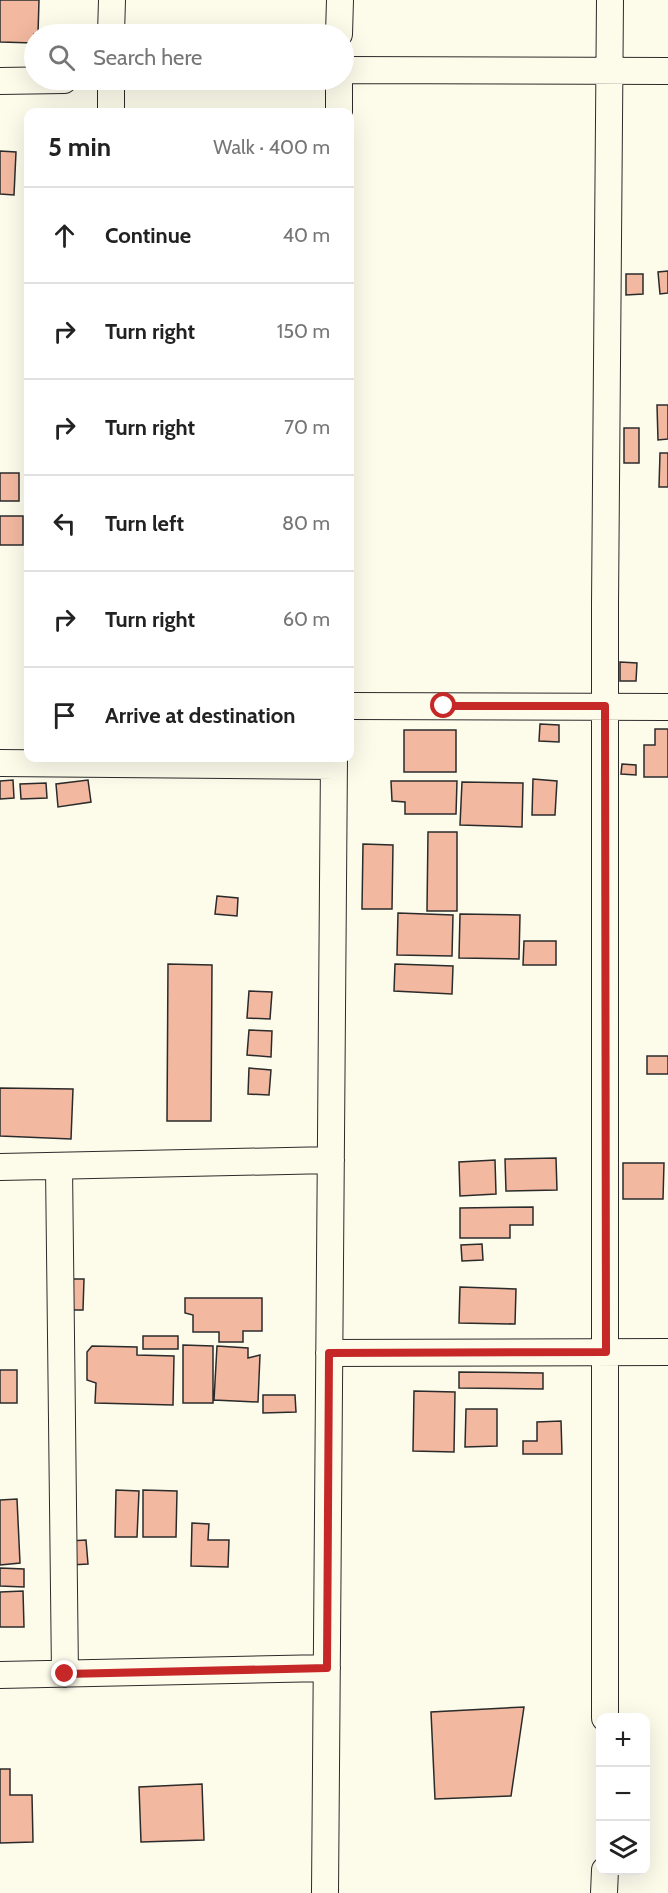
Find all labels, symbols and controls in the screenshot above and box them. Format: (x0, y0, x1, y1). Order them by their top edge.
search box (24, 24, 354, 90)
icon: search (45, 41, 78, 74)
text: Search here (93, 44, 202, 71)
text: 5 min (48, 131, 111, 163)
text: Walk · 400 m (213, 135, 330, 159)
icon: ahead (48, 219, 81, 252)
text: Continue (105, 222, 191, 249)
text: 40 m (282, 223, 330, 247)
icon: right (48, 315, 81, 348)
text: Turn right (105, 318, 195, 345)
text: 150 m (277, 319, 330, 343)
icon: right (48, 411, 81, 444)
text: Turn right (105, 414, 195, 441)
text: 70 m (284, 415, 330, 439)
icon: left (48, 507, 81, 540)
text: Turn left (105, 510, 184, 537)
text: 80 m (282, 511, 330, 535)
icon: right (48, 603, 81, 636)
text: Turn right (105, 606, 195, 633)
text: 60 m (283, 607, 330, 631)
route start (430, 692, 456, 718)
icon: arrive (48, 699, 81, 732)
text: Arrive at destination (105, 702, 295, 729)
route end (51, 1660, 77, 1686)
map controls (596, 1713, 650, 1875)
button: + (596, 1713, 650, 1767)
button: − (596, 1767, 650, 1821)
button: layers (596, 1821, 650, 1875)

